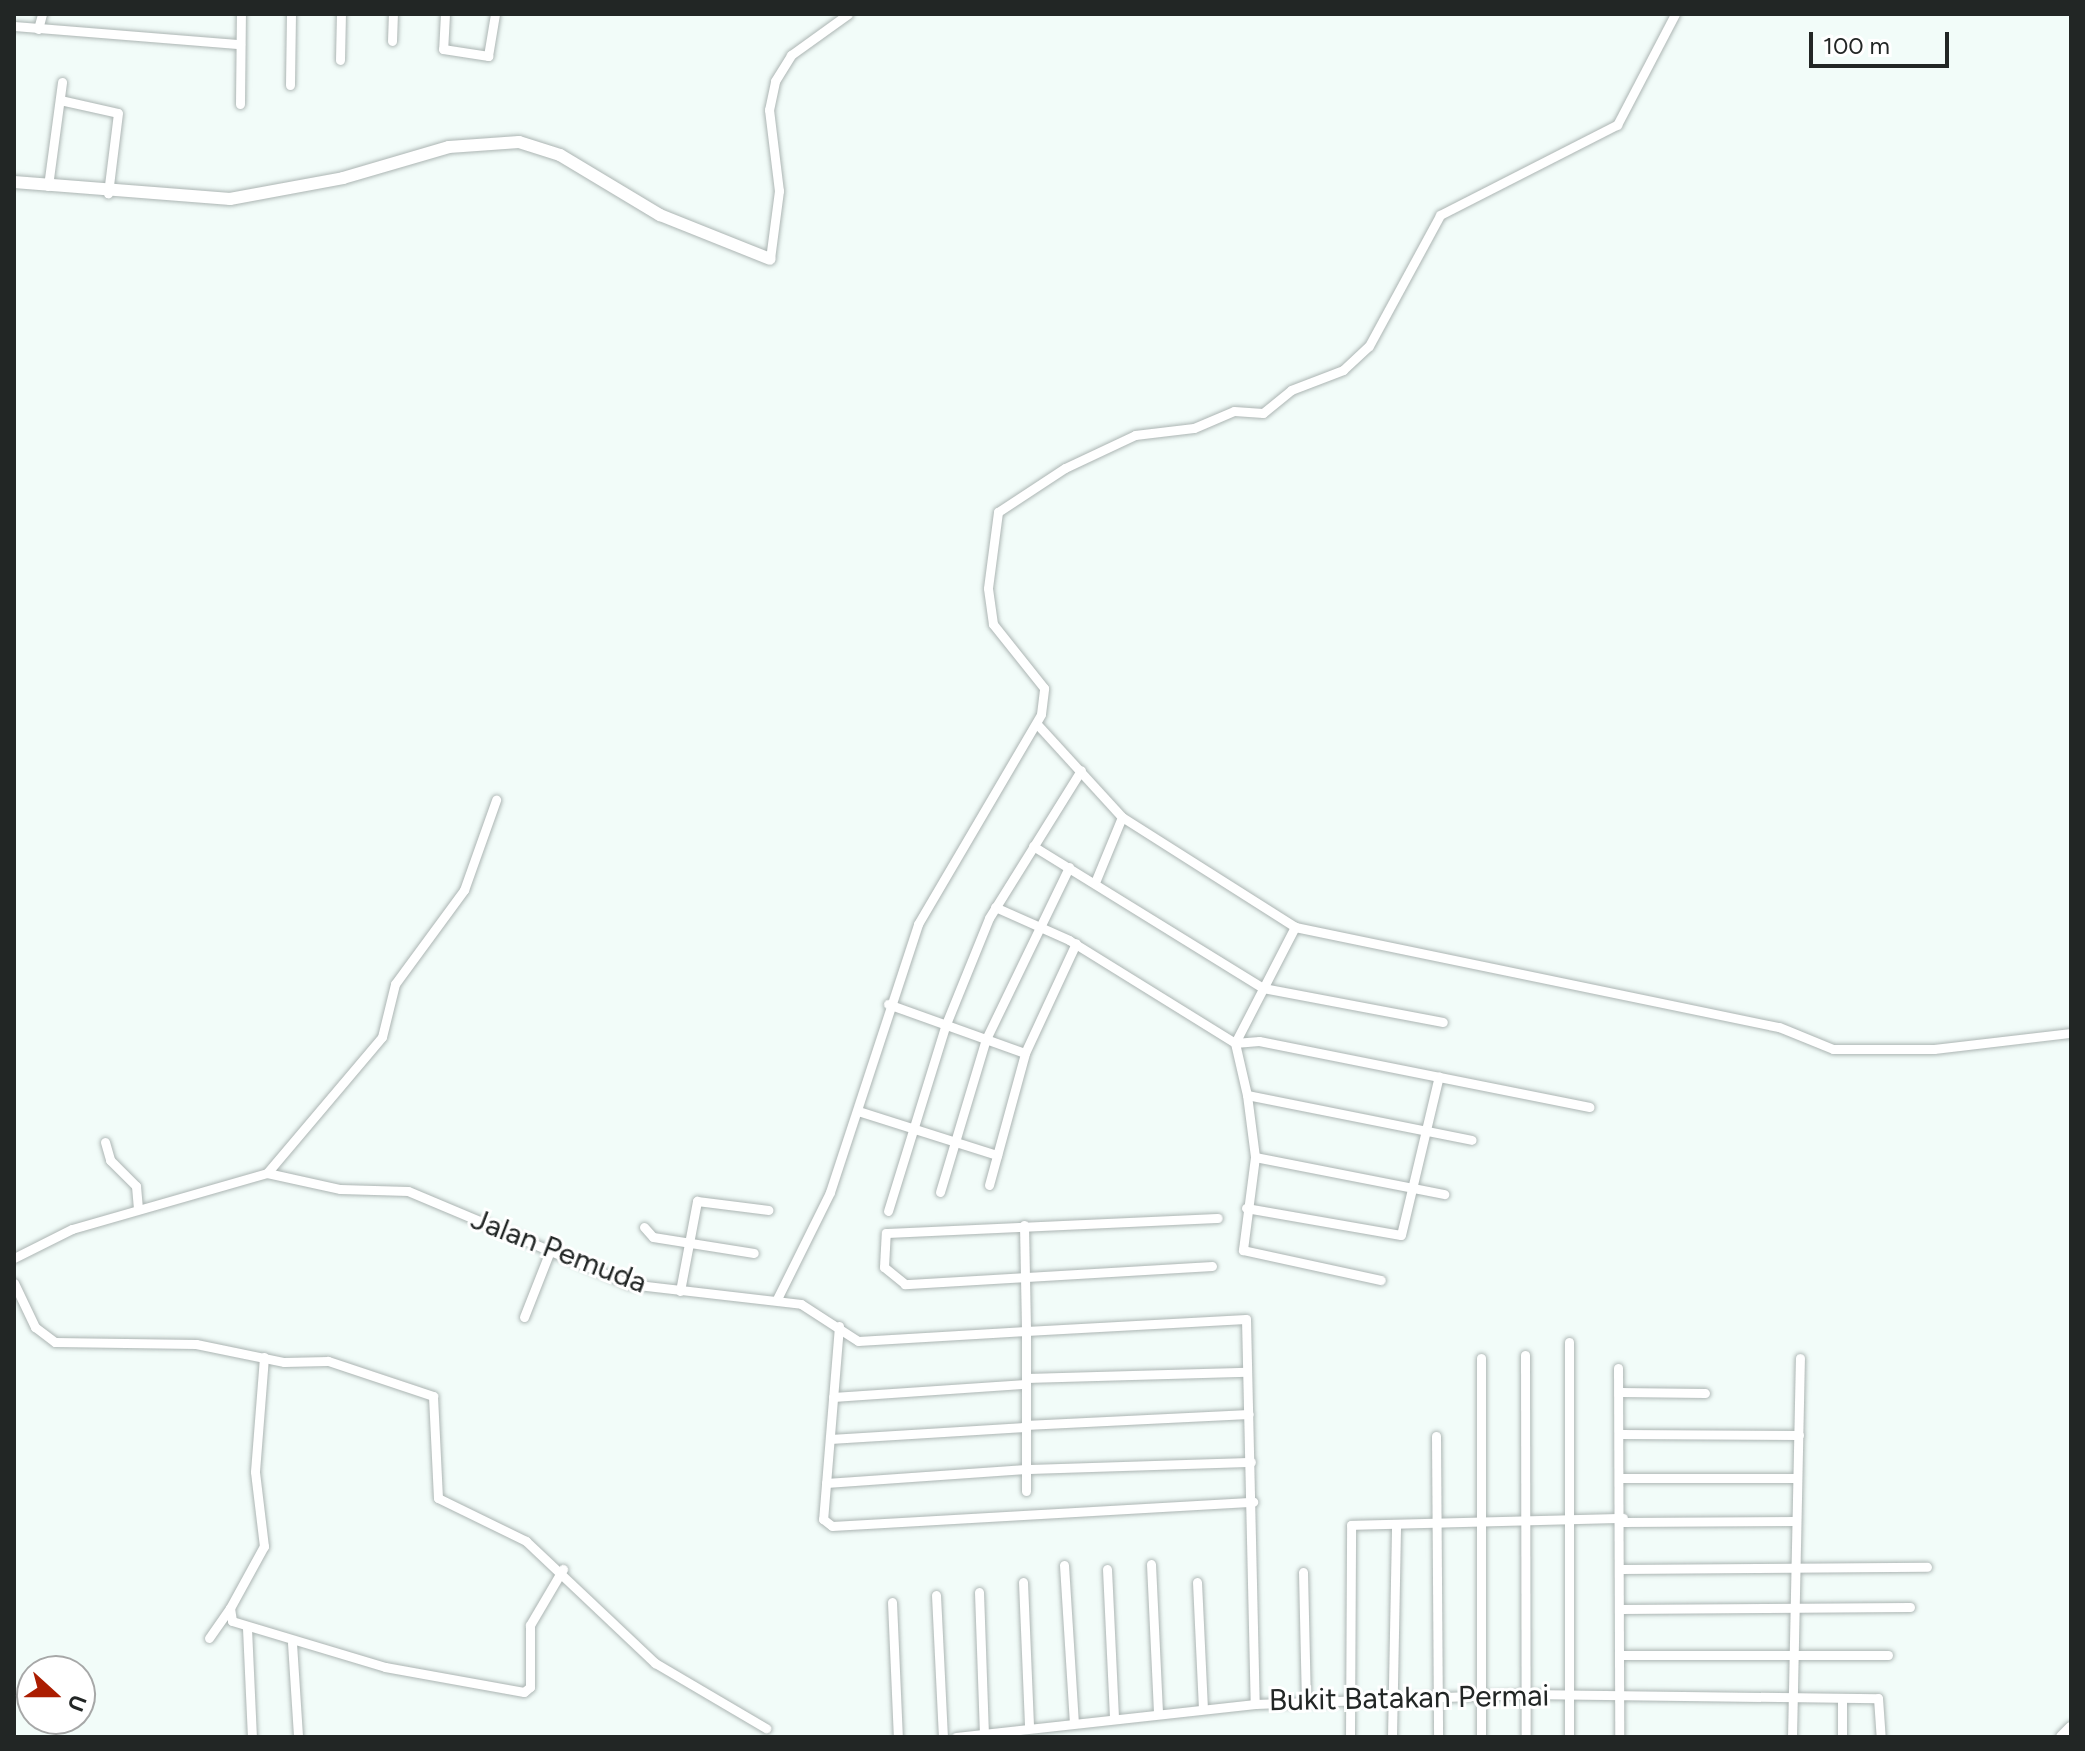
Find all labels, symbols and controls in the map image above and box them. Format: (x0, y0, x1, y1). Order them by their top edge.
scale bar (1813, 16, 1953, 66)
text: 100 m (1823, 31, 1890, 60)
street label: Jalan Pemuda (466, 1201, 652, 1301)
north arrow (16, 1655, 96, 1735)
street label: Bukit Batakan Permai (1268, 1678, 1550, 1718)
text: U (62, 1691, 92, 1715)

